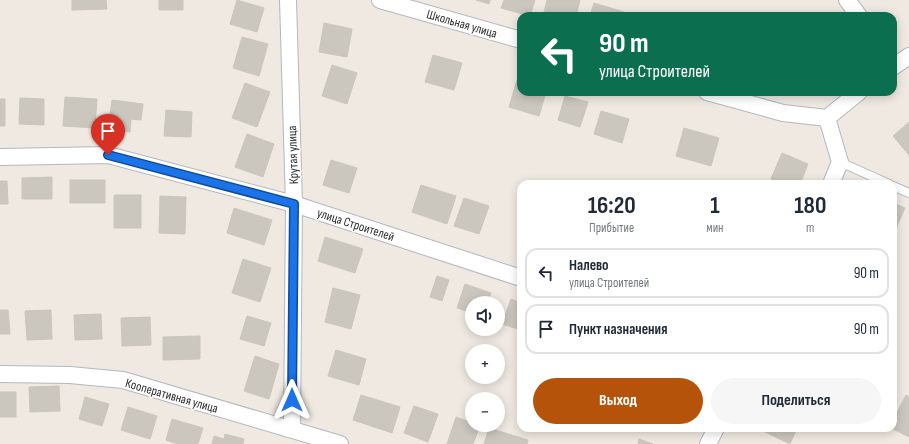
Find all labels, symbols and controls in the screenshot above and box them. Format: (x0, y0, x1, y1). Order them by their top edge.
street label: Школьная улица (425, 6, 499, 42)
text: 90 m (599, 27, 649, 60)
icon: left (533, 28, 585, 80)
text: улица Строителей (599, 61, 710, 82)
pin (91, 114, 125, 155)
icon: arrive (97, 120, 119, 142)
street label: Крутая улица (284, 125, 302, 184)
text: 16:20 (588, 191, 636, 220)
text: 1 (710, 191, 720, 220)
text: 180 (794, 191, 826, 220)
street label: улица Строителей (315, 205, 396, 245)
text: Прибытие (589, 220, 634, 236)
text: мин (706, 220, 724, 236)
text: m (806, 220, 814, 236)
text: Налево (569, 256, 609, 275)
icon: left (535, 262, 557, 284)
text: 90 m (854, 264, 879, 283)
text: улица Строителей (569, 275, 649, 291)
map controls (465, 296, 505, 432)
button: sound (465, 296, 505, 336)
icon: arrive (535, 318, 557, 340)
text: Пункт назначения (569, 320, 667, 339)
text: 90 m (854, 320, 879, 339)
button: + (465, 344, 505, 384)
street label: Кооперативная улица (123, 375, 220, 417)
button: Выход (533, 378, 703, 424)
button: Поделиться (711, 378, 881, 424)
position arrow (271, 379, 313, 421)
button: − (465, 392, 505, 432)

